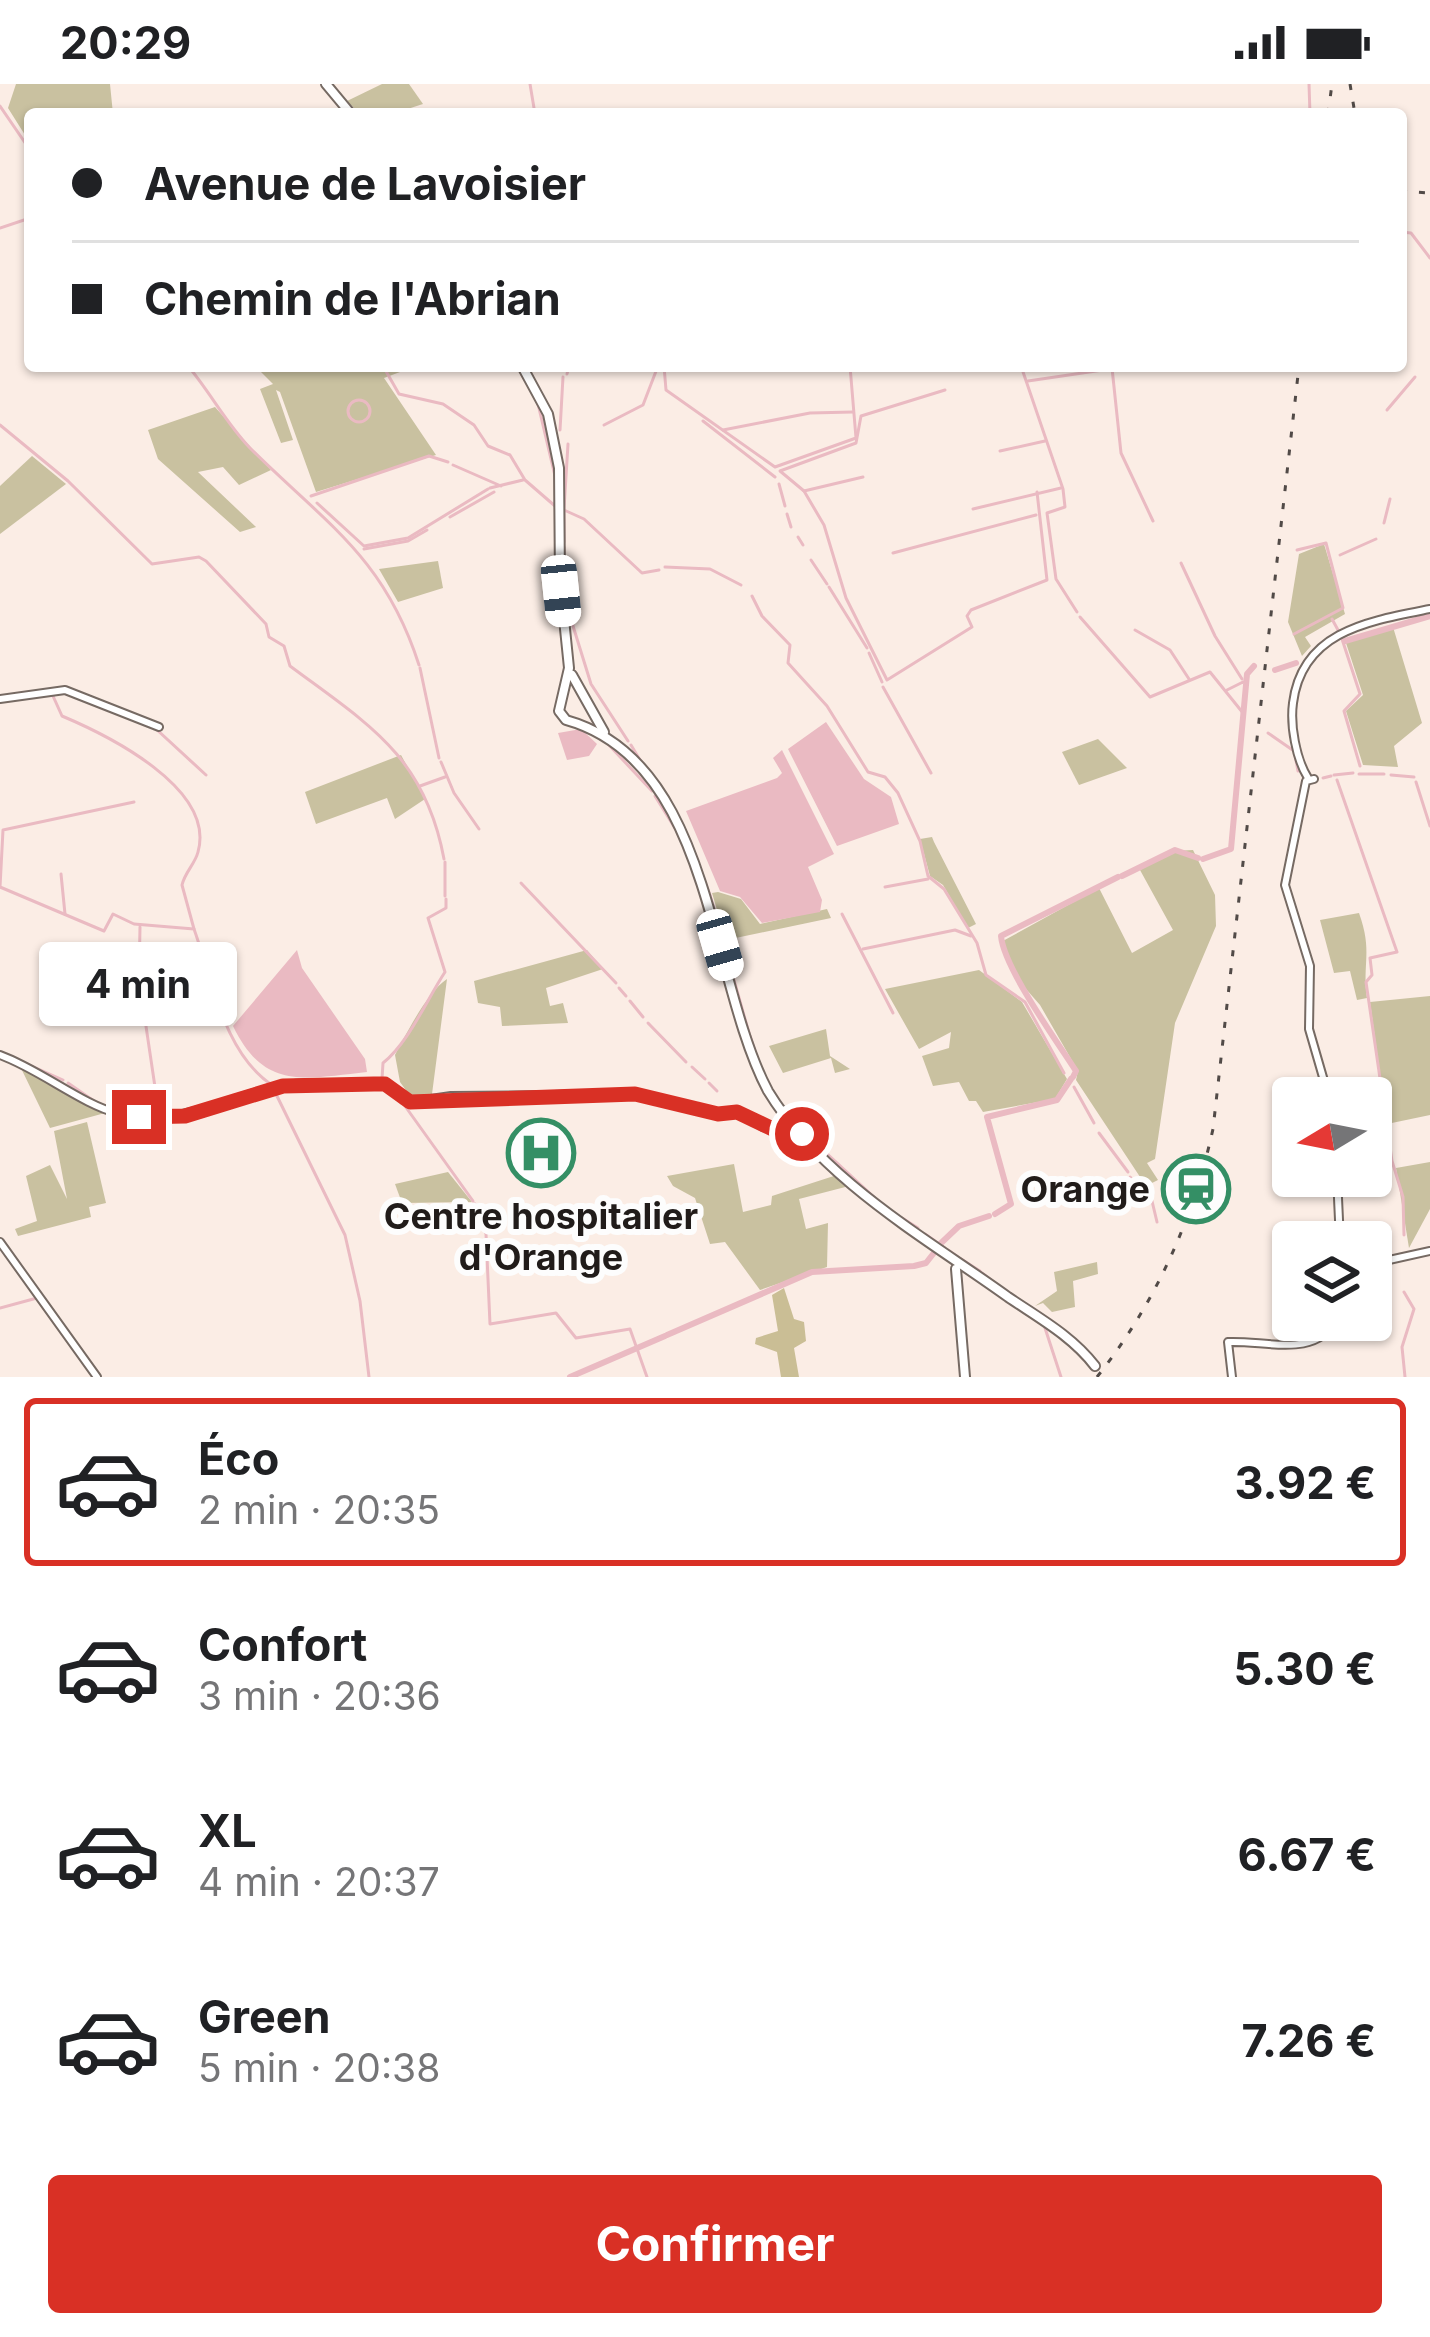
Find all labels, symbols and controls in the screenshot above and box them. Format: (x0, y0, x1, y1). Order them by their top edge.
text: 20:29 (60, 15, 191, 70)
text: Avenue de Lavoisier (144, 156, 586, 211)
text: Chemin de l'Abrian (144, 271, 561, 326)
car (539, 553, 583, 629)
car (693, 905, 747, 985)
callout: 4 min (40, 943, 238, 1027)
text: 4 min (85, 960, 191, 1007)
north arrow (1272, 1077, 1392, 1197)
map controls (1272, 1077, 1392, 1341)
route end (112, 1090, 166, 1144)
route start (775, 1107, 829, 1161)
hospital icon: Centre hospitalier d'Orange (506, 1118, 576, 1188)
station icon: Orange (1161, 1154, 1231, 1224)
place label: Orange (1021, 1167, 1150, 1211)
place label: Centre hospitalier d'Orange (384, 1194, 698, 1279)
button: layers (1272, 1221, 1392, 1341)
icon: car (54, 1428, 162, 1536)
text: Éco (198, 1431, 279, 1486)
text: 3.92 € (1234, 1455, 1376, 1510)
text: 2 min · 20:35 (198, 1486, 440, 1533)
icon: car (54, 1614, 162, 1722)
text: Confort (198, 1617, 367, 1672)
text: 5.30 € (1233, 1641, 1376, 1696)
text: 3 min · 20:36 (198, 1672, 441, 1719)
icon: car (54, 1800, 162, 1908)
text: XL (198, 1803, 257, 1858)
text: 6.67 € (1238, 1827, 1376, 1882)
text: 4 min · 20:37 (198, 1858, 440, 1905)
icon: car (54, 1986, 162, 2094)
text: Green (198, 1989, 331, 2044)
text: 7.26 € (1241, 2013, 1376, 2068)
text: 5 min · 20:38 (198, 2044, 440, 2091)
button: Confirmer (48, 2175, 1382, 2313)

